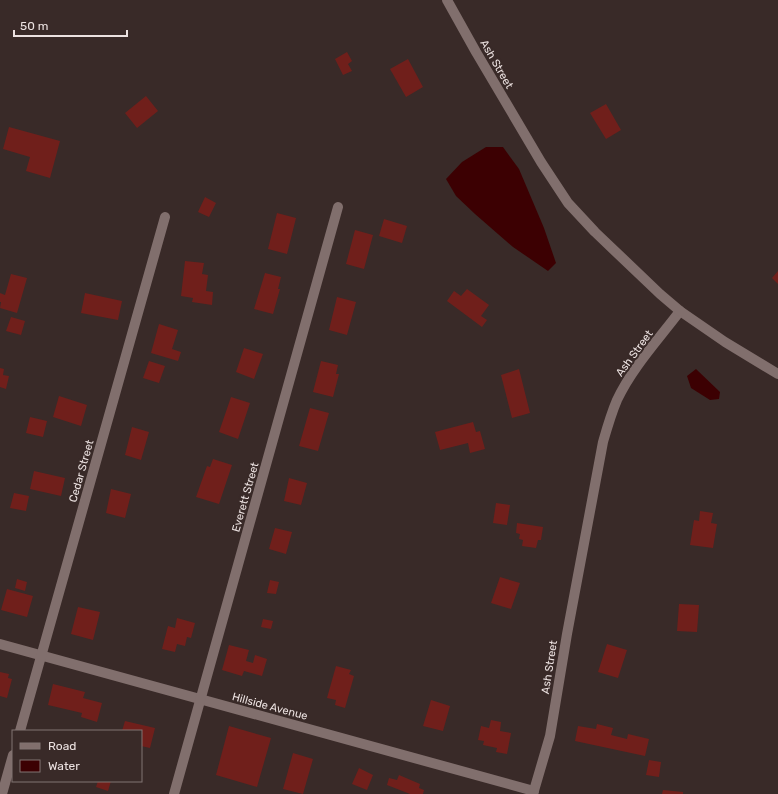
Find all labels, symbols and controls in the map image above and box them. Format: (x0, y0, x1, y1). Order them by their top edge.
scale bar (14, 12, 127, 38)
text: 50 m (20, 19, 48, 33)
street label: Ash Street (477, 38, 516, 92)
street label: Ash Street (613, 327, 656, 379)
street label: Cedar Street (66, 438, 97, 504)
street label: Everett Street (229, 460, 262, 533)
street label: Ash Street (539, 639, 560, 695)
street label: Hillside Avenue (231, 690, 309, 723)
legend (12, 730, 142, 782)
text: Road (48, 739, 76, 753)
text: Water (48, 759, 80, 773)

